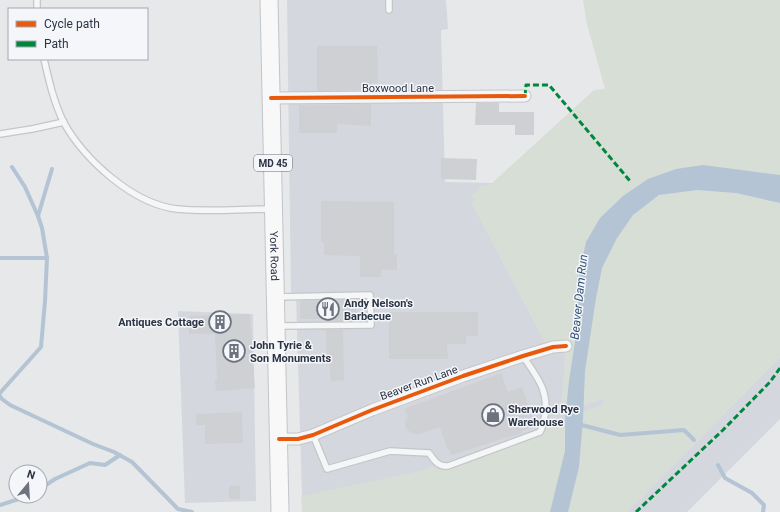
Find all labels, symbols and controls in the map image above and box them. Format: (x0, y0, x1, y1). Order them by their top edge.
legend (8, 8, 148, 60)
text: Cycle path (44, 17, 100, 31)
text: Path (44, 37, 69, 51)
street label: Boxwood Lane (362, 82, 434, 95)
road number: MD 45 (254, 155, 292, 171)
street label: York Road (267, 231, 282, 281)
water label: Beaver Dam Run (568, 254, 590, 340)
restaurant icon: Andy Nelson's Barbecue (315, 296, 341, 322)
place label: Andy Nelson's Barbecue (344, 297, 413, 323)
building icon: Antiques Cottage (207, 309, 233, 335)
place label: Antiques Cottage (118, 316, 204, 329)
building icon: John Tyrie & Son Monuments (221, 338, 247, 364)
place label: John Tyrie & Son Monuments (250, 339, 331, 365)
street label: Beaver Run Lane (378, 363, 460, 403)
shop icon: Sherwood Rye Warehouse (480, 402, 506, 428)
place label: Sherwood Rye Warehouse (508, 403, 579, 429)
north arrow (8, 464, 48, 504)
text: N (25, 468, 37, 482)

